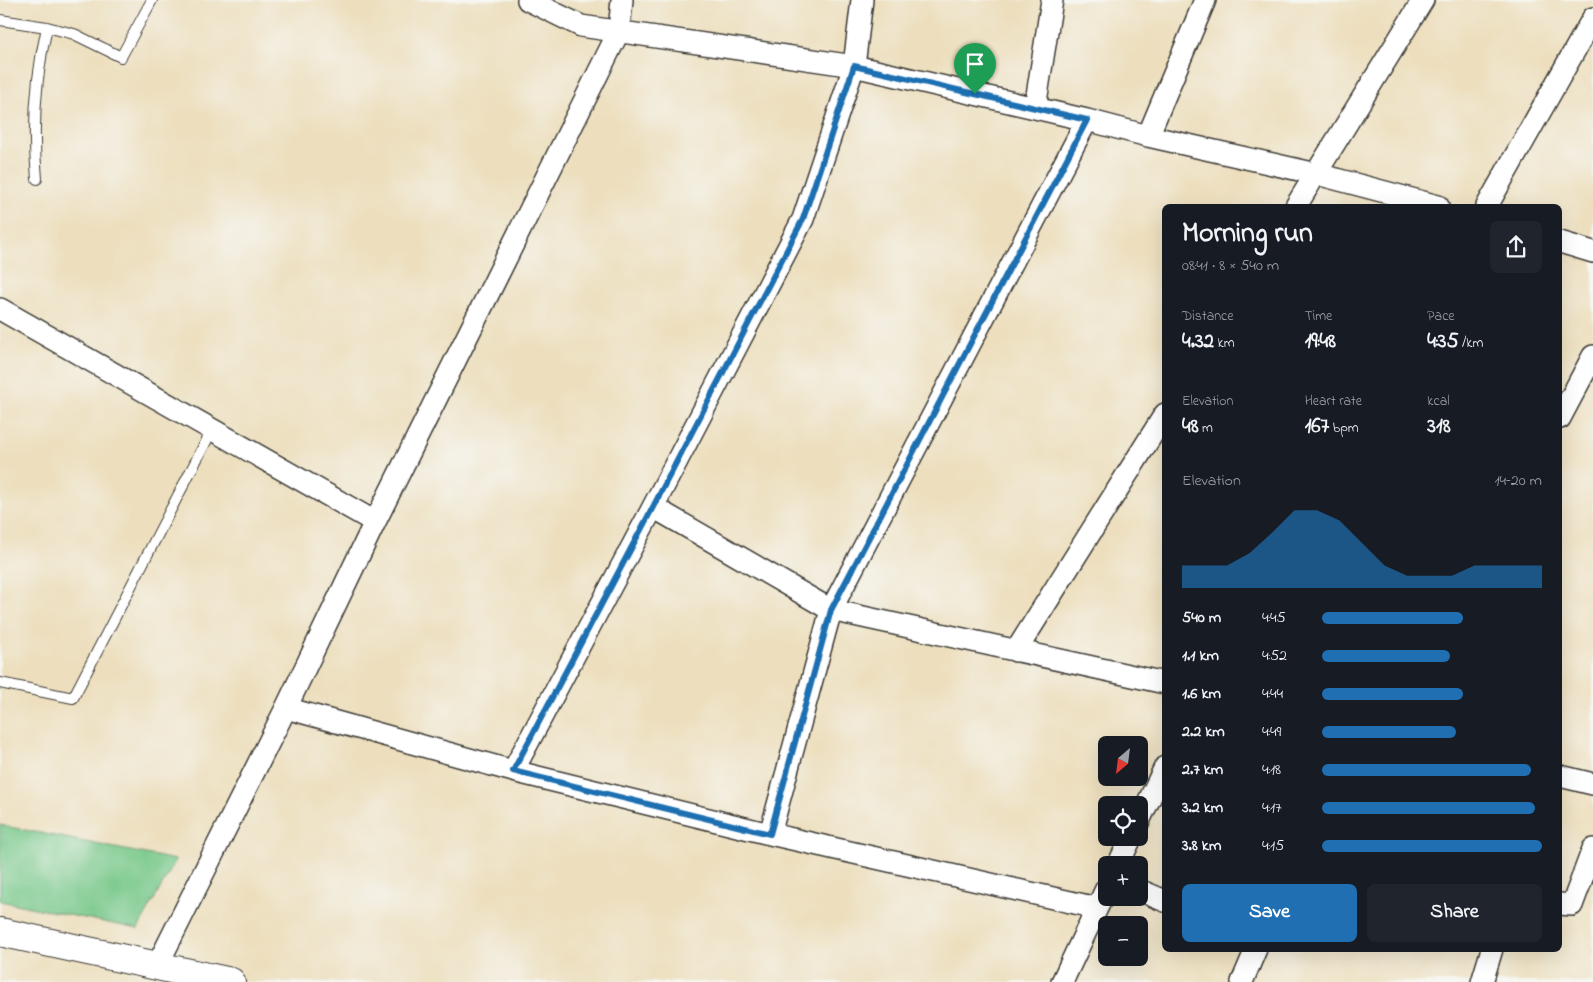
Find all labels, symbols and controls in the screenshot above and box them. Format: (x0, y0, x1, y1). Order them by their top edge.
pin (954, 43, 996, 94)
icon: arrive (961, 50, 989, 78)
text: Morning run (1182, 214, 1313, 255)
button: share (1490, 221, 1542, 273)
text: 08:41 · 8 × 540 m (1182, 254, 1279, 278)
text: Distance (1182, 306, 1234, 327)
text: Time (1305, 306, 1332, 327)
text: Pace (1427, 306, 1455, 327)
text: 4.32 (1182, 327, 1214, 357)
text: 19:48 (1305, 327, 1336, 357)
text: 4:35 (1427, 327, 1458, 357)
text: km (1214, 333, 1235, 354)
text: /km (1458, 333, 1483, 354)
text: Elevation (1182, 391, 1233, 412)
text: Heart rate (1305, 391, 1362, 412)
text: kcal (1427, 391, 1450, 412)
text: 48 (1182, 412, 1199, 442)
text: 167 (1305, 412, 1329, 442)
text: 318 (1427, 412, 1451, 442)
text: m (1199, 418, 1213, 439)
text: bpm (1329, 418, 1359, 439)
text: Elevation (1182, 469, 1241, 493)
text: 14–20 m (1494, 469, 1542, 493)
text: 540 m (1182, 606, 1221, 630)
text: 4:45 (1262, 606, 1286, 630)
text: 1.1 km (1182, 644, 1219, 668)
text: 4:52 (1262, 644, 1287, 668)
text: 1.6 km (1182, 682, 1221, 706)
text: 4:44 (1262, 682, 1283, 706)
text: 2.2 km (1182, 720, 1225, 744)
text: 4:49 (1262, 720, 1281, 744)
north arrow (1098, 736, 1148, 786)
map controls (1098, 736, 1148, 966)
text: 2.7 km (1182, 758, 1223, 782)
text: 4:18 (1262, 758, 1281, 782)
button: locate (1098, 796, 1148, 846)
text: 3.2 km (1182, 796, 1223, 820)
text: 4:17 (1262, 796, 1282, 820)
text: 3.8 km (1182, 834, 1221, 858)
text: 4:15 (1262, 834, 1284, 858)
button: + (1098, 856, 1148, 906)
button: Save (1182, 884, 1357, 942)
button: Share (1367, 884, 1542, 942)
button: − (1098, 916, 1148, 966)

